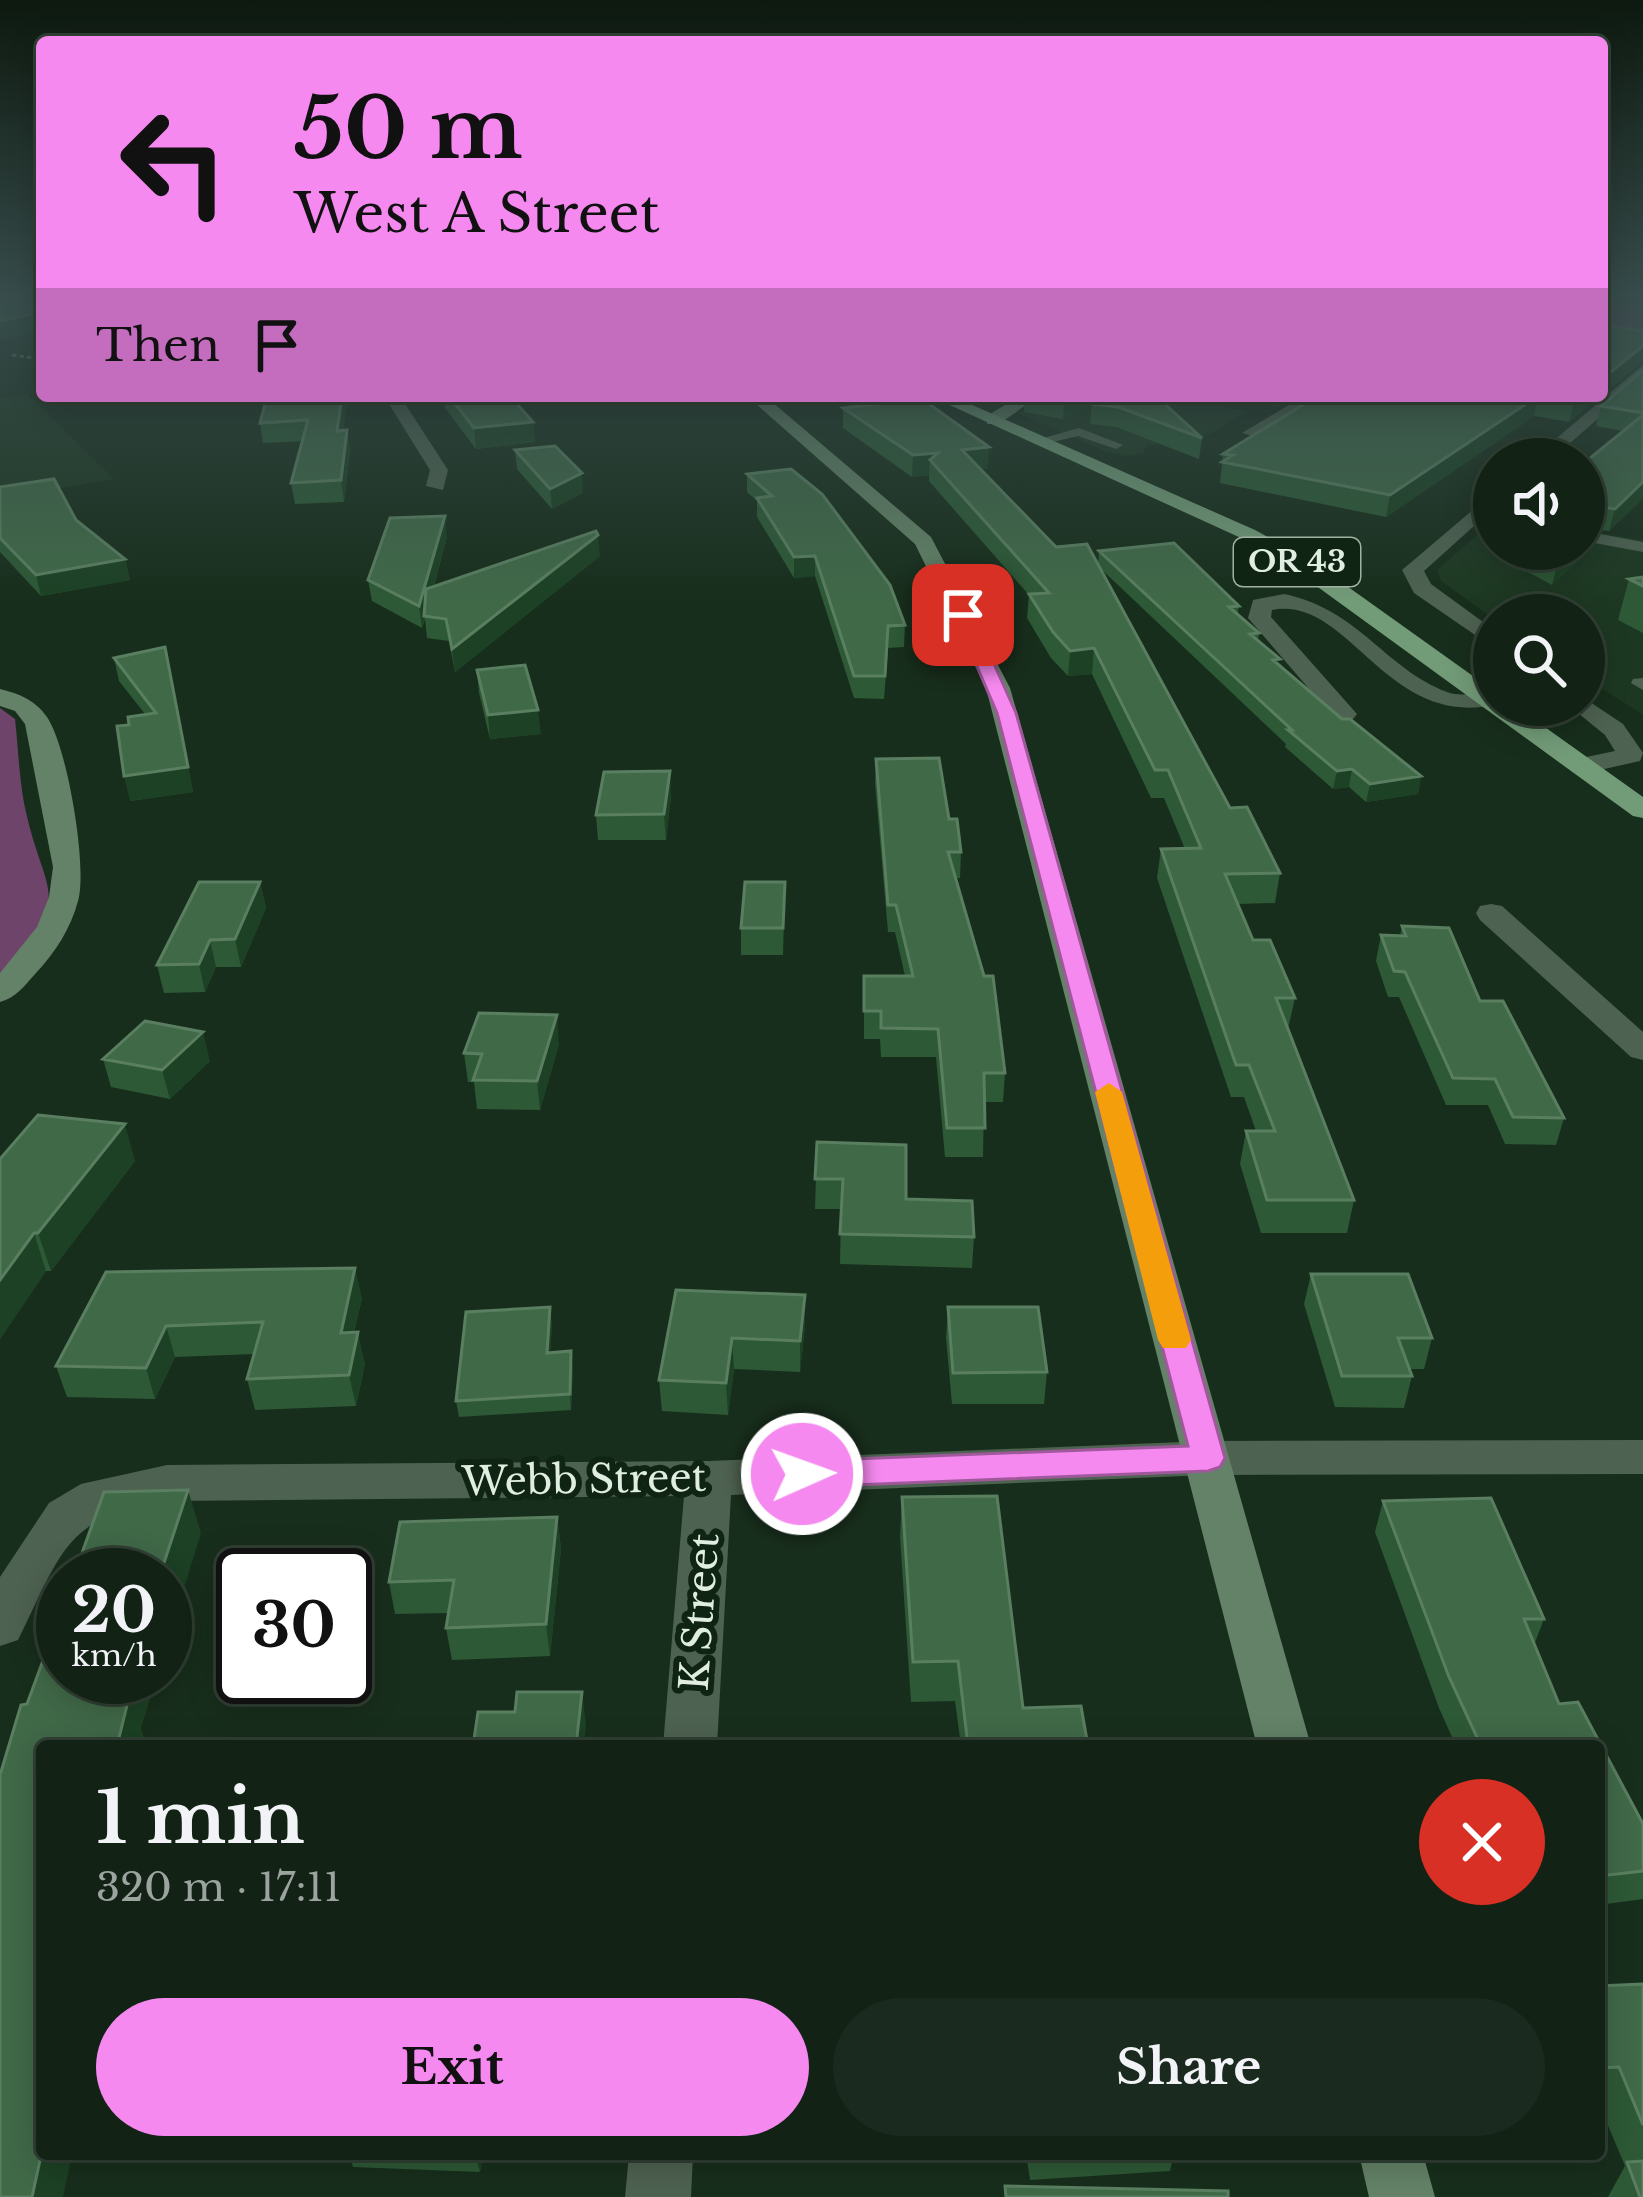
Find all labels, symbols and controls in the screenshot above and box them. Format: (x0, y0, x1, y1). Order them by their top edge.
text: 50 m (294, 77, 523, 181)
icon: left (96, 84, 252, 240)
text: West A Street (294, 180, 660, 247)
icon: arrive (244, 312, 310, 378)
text: Then (96, 317, 220, 373)
map controls (1473, 438, 1605, 726)
button: sound (1473, 438, 1605, 570)
road number: OR 43 (1234, 538, 1360, 586)
pin (912, 564, 1014, 666)
icon: arrive (930, 582, 996, 648)
button: search (1473, 594, 1605, 726)
position arrow (739, 1411, 865, 1537)
street label: Webb Street (460, 1453, 707, 1506)
street label: K Street (670, 1531, 729, 1693)
speed limit sign: 30 (216, 1548, 372, 1704)
text: 20 (72, 1574, 156, 1648)
text: km/h (71, 1637, 157, 1674)
text: 1 min (96, 1773, 305, 1862)
button: close (1419, 1779, 1545, 1905)
text: 320 m · 17:11 (96, 1863, 341, 1912)
button: Exit (96, 1998, 809, 2136)
button: Share (833, 1998, 1545, 2136)

